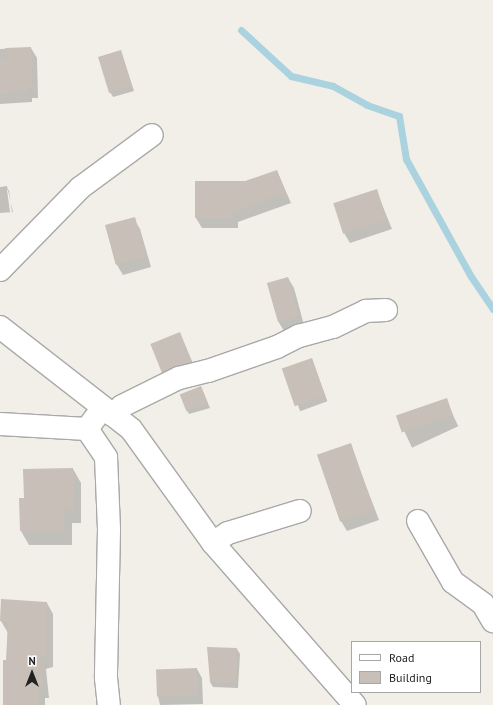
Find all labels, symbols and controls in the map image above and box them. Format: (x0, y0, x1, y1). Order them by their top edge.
legend (351, 641, 481, 693)
text: Road (389, 650, 414, 665)
north arrow (12, 653, 52, 693)
text: N (28, 654, 36, 668)
text: Building (389, 670, 432, 685)

